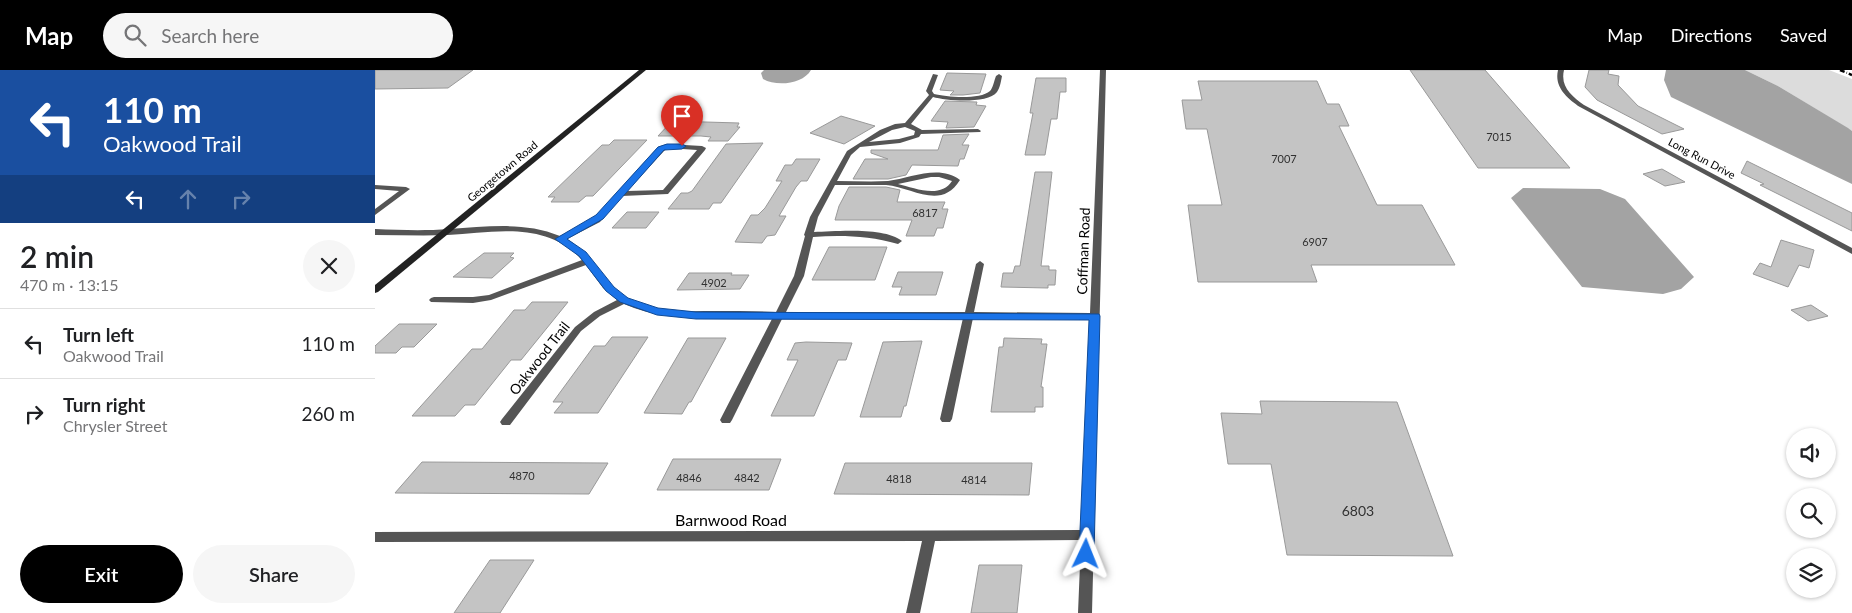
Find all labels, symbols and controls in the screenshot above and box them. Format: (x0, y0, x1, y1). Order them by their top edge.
search box (103, 13, 453, 58)
text: Map (25, 21, 73, 50)
icon: search (121, 21, 149, 49)
text: Search here (161, 24, 259, 47)
text: Map (1607, 24, 1643, 46)
text: Directions (1671, 24, 1752, 46)
text: Saved (1780, 24, 1827, 46)
text: 110 m (103, 88, 202, 130)
icon: left (20, 90, 85, 155)
pin (661, 95, 703, 146)
icon: arrive (668, 102, 696, 130)
text: Oakwood Trail (103, 130, 242, 157)
house number: 7015 (1486, 130, 1512, 143)
street label: Long Run Drive (1666, 135, 1738, 181)
street label: Georgetown Road (464, 138, 540, 204)
house number: 7007 (1271, 152, 1297, 165)
icon: left (121, 185, 149, 213)
icon: ahead (174, 185, 202, 213)
icon: right (227, 185, 255, 213)
house number: 6817 (912, 206, 938, 219)
street label: Coffman Road (1073, 207, 1093, 295)
house number: 6907 (1302, 235, 1328, 248)
text: 2 min (20, 238, 94, 274)
button: close (303, 240, 355, 292)
text: 470 m · 13:15 (20, 275, 119, 294)
house number: 4902 (701, 276, 727, 289)
street label: Oakwood Trail (505, 318, 573, 398)
text: Turn left (63, 323, 134, 346)
icon: left (20, 330, 48, 358)
text: 110 m (301, 332, 355, 355)
text: Oakwood Trail (63, 346, 164, 365)
text: Turn right (63, 393, 145, 416)
icon: right (20, 400, 48, 428)
text: 260 m (301, 402, 355, 425)
text: Chrysler Street (63, 416, 167, 435)
map controls (1786, 428, 1836, 598)
button: sound (1786, 428, 1836, 478)
house number: 4870 (509, 469, 535, 482)
house number: 4846 (676, 471, 702, 484)
house number: 4842 (734, 471, 760, 484)
house number: 4818 (886, 472, 912, 485)
house number: 4814 (961, 473, 987, 486)
button: search (1786, 488, 1836, 538)
house number: 6803 (1342, 502, 1374, 519)
street label: Barnwood Road (675, 510, 787, 529)
position arrow (1059, 527, 1111, 579)
button: Exit (20, 545, 183, 603)
button: Share (193, 545, 355, 603)
button: layers (1786, 548, 1836, 598)

